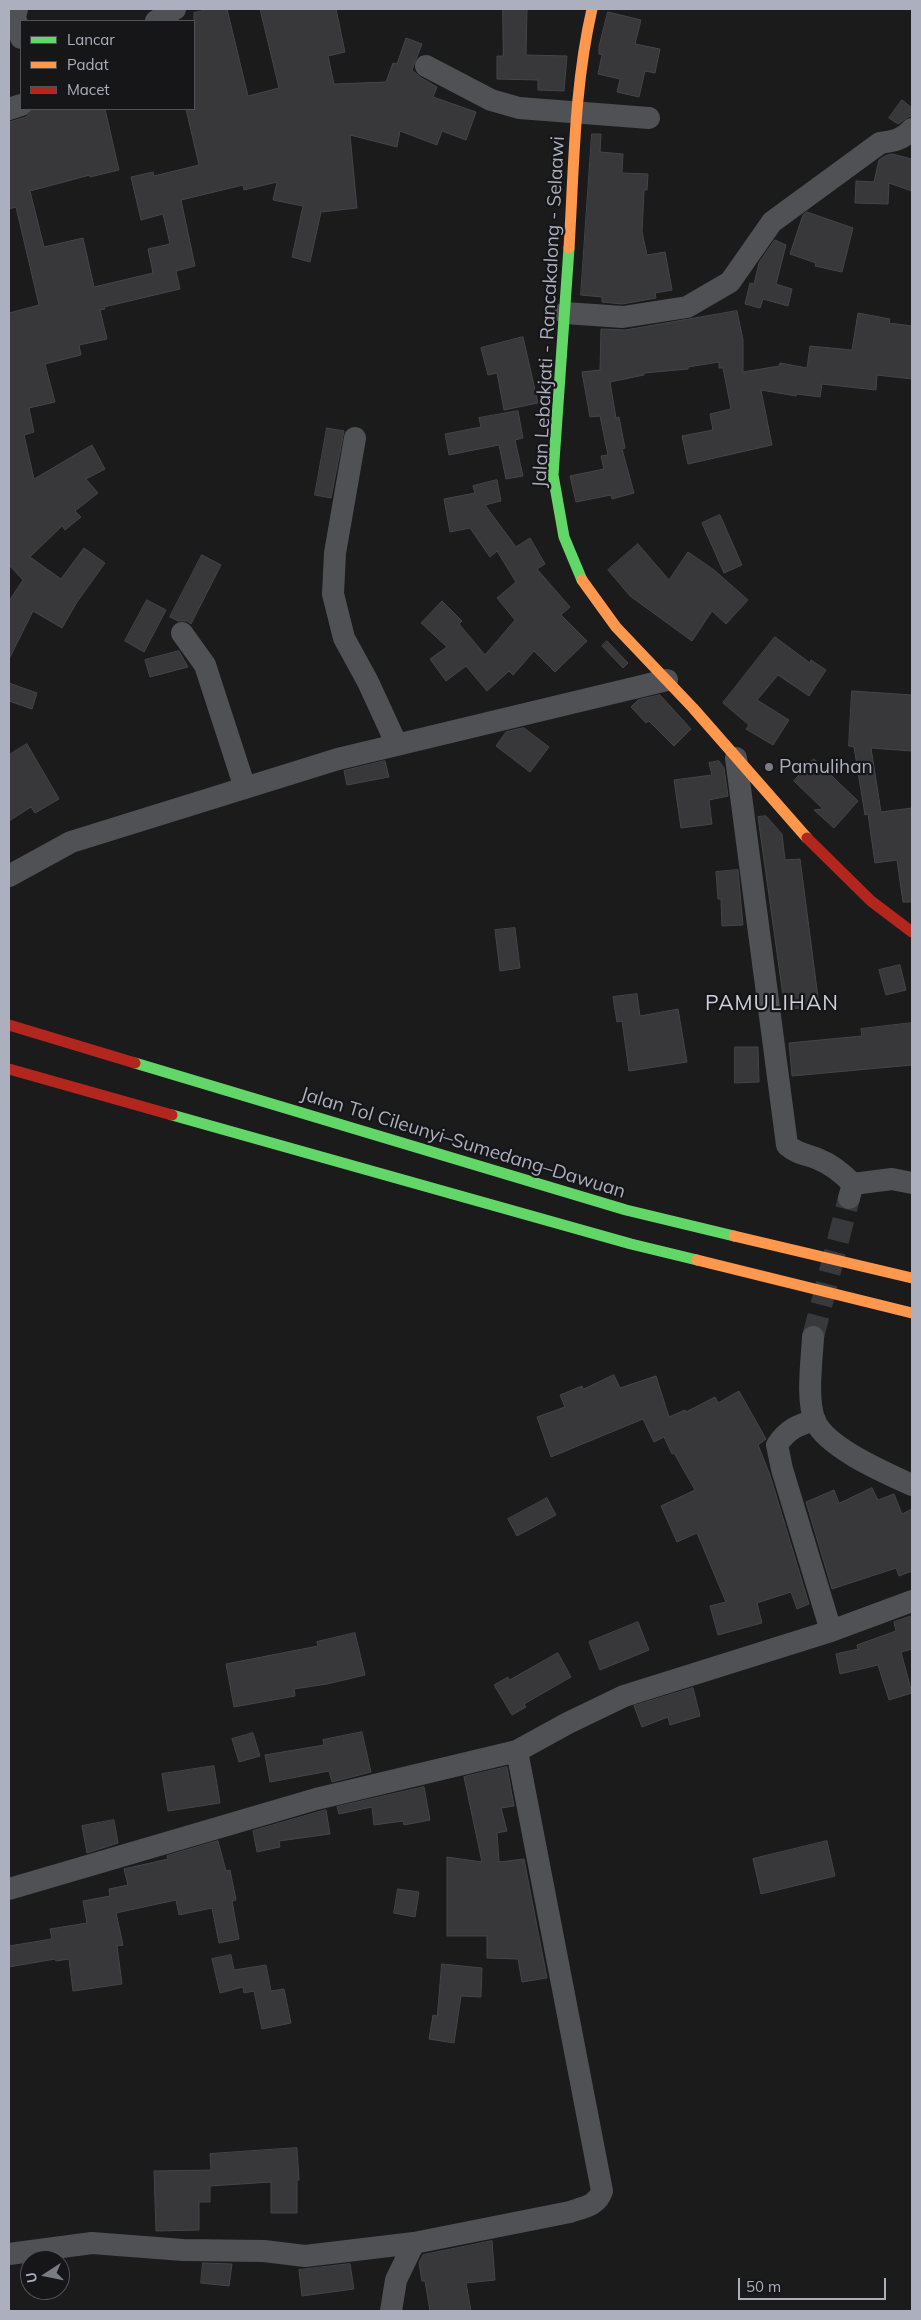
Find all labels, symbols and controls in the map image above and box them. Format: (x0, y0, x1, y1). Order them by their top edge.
legend (20, 20, 195, 110)
text: Lancar (67, 30, 115, 49)
text: Padat (67, 55, 109, 74)
text: Macet (67, 80, 110, 99)
street label: Jalan Lebakjati - Rancakalong - Selaawi (528, 136, 570, 488)
place label: Pamulihan (779, 756, 873, 778)
marker: Pamulihan (763, 761, 775, 773)
district label: PAMULIHAN (704, 991, 840, 1017)
street label: Jalan Tol Cileunyi–Sumedang–Dawuan (298, 1083, 628, 1203)
north arrow (20, 2250, 70, 2300)
scale bar (741, 2268, 888, 2300)
text: U (21, 2271, 41, 2284)
text: 50 m (746, 2277, 781, 2296)

